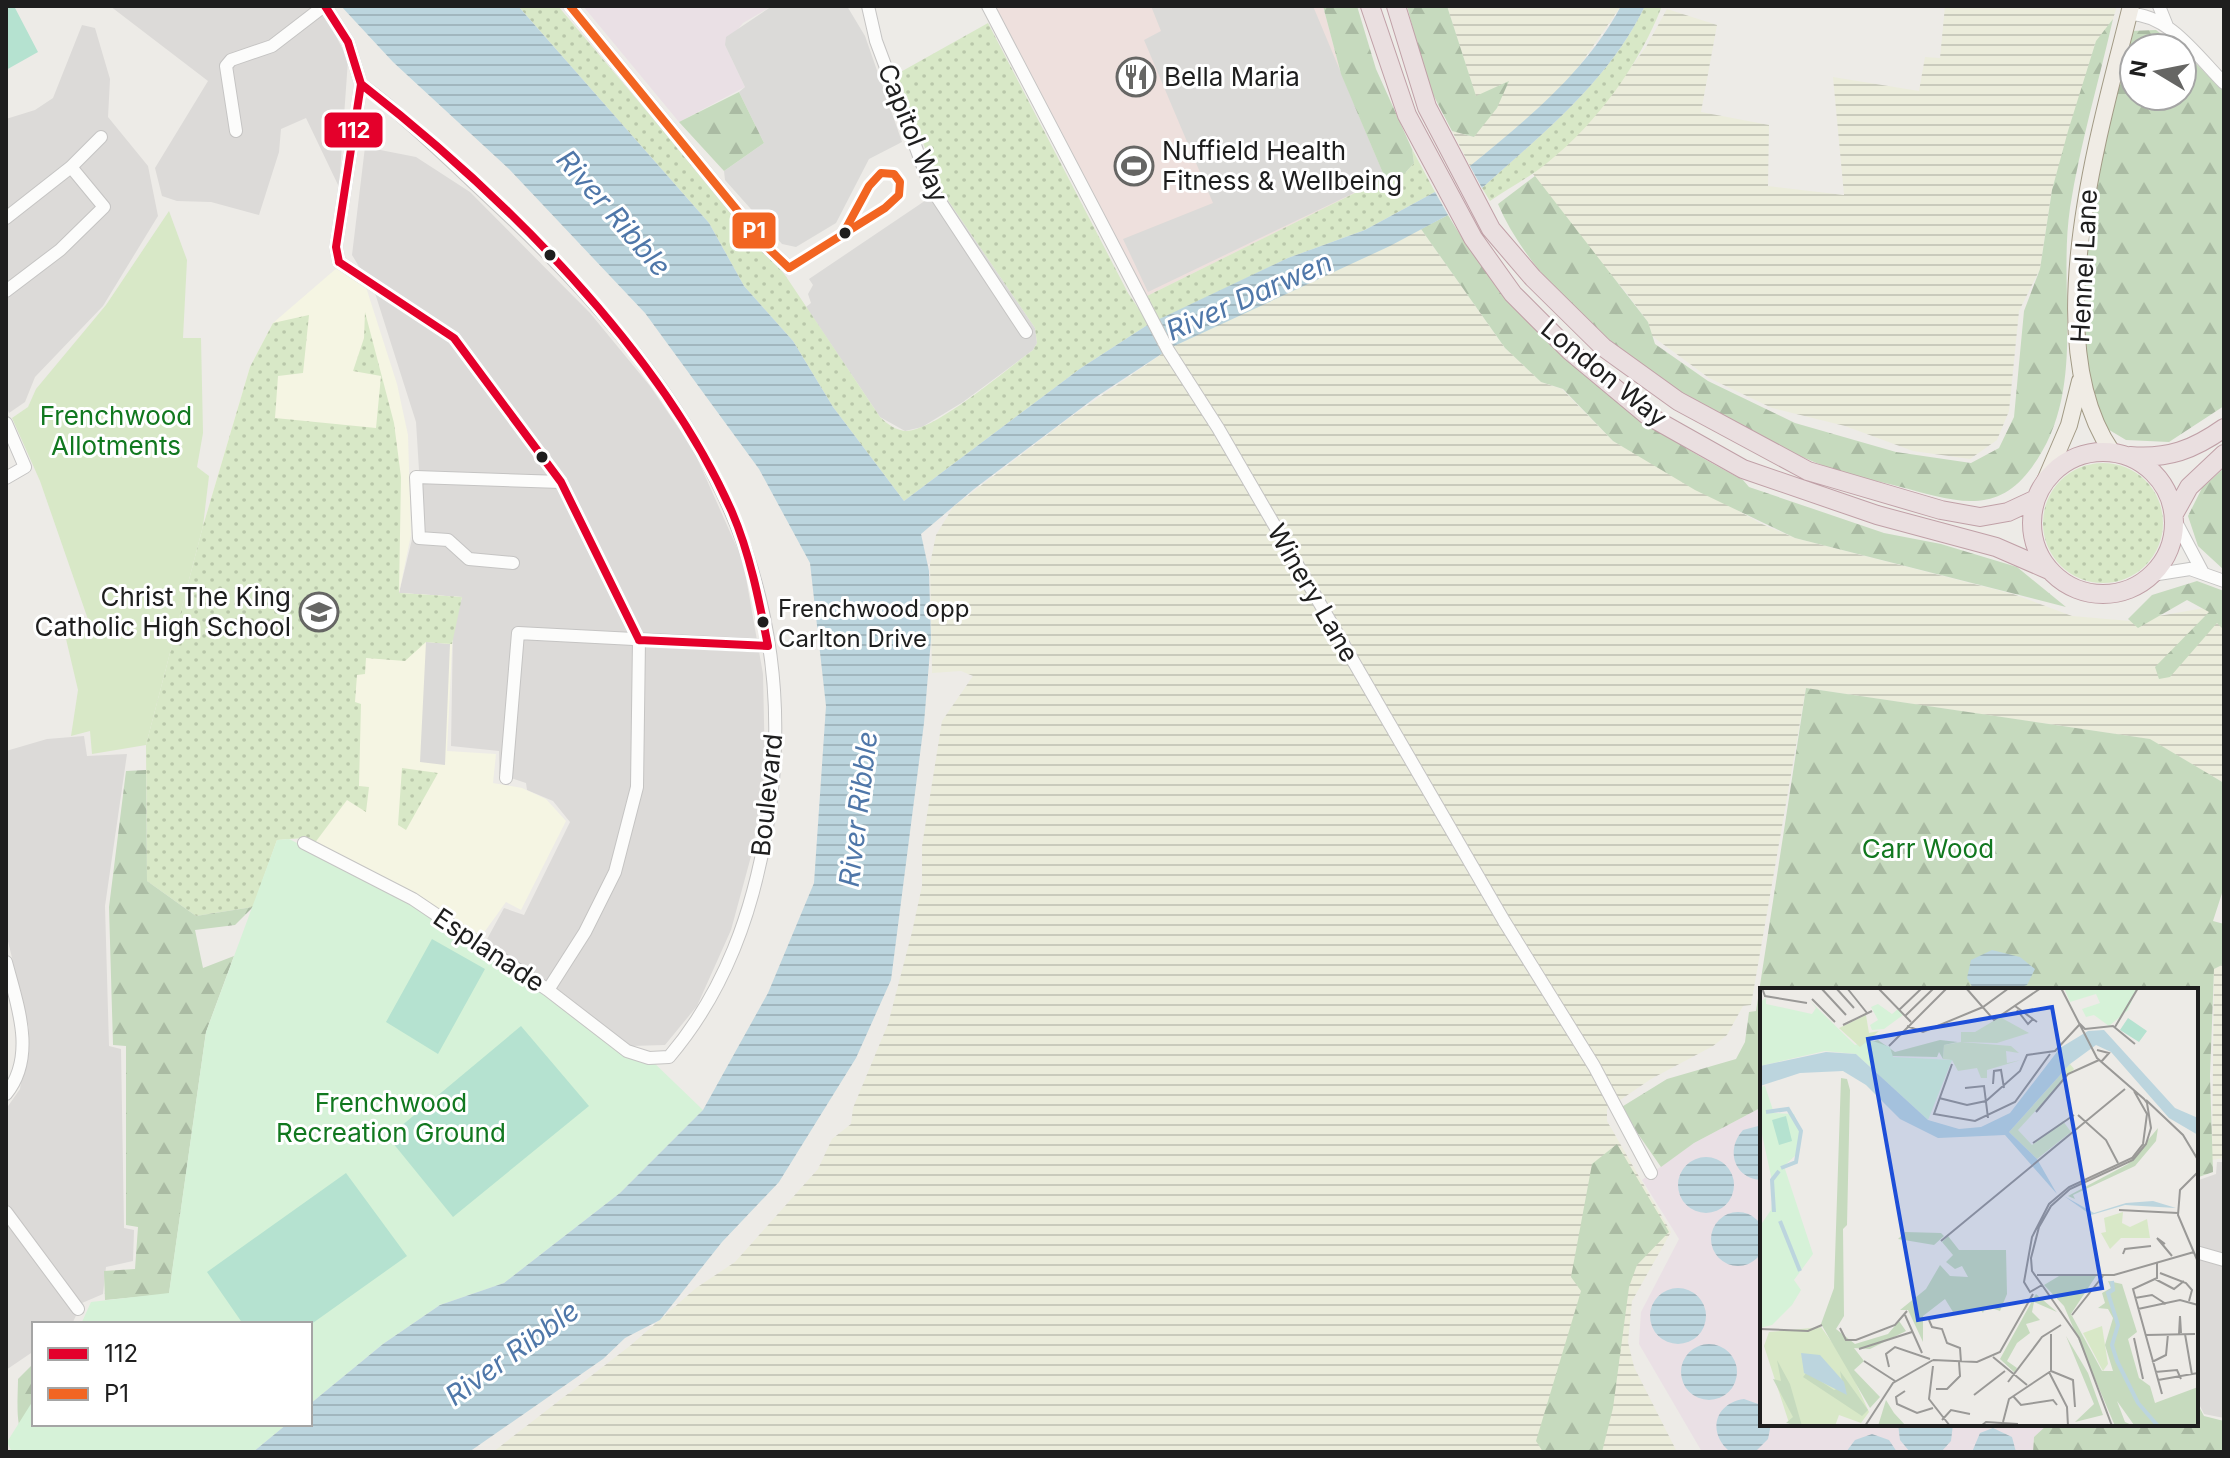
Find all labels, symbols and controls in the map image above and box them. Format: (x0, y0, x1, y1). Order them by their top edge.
north arrow (2118, 32, 2198, 112)
restaurant icon: Bella Maria (1115, 56, 1157, 98)
text: N (2124, 58, 2153, 79)
street label: Capitol Way (872, 59, 955, 206)
place label: Bella Maria (1164, 61, 1300, 92)
line badge: 112 (323, 111, 384, 149)
text: 112 (338, 117, 370, 143)
place label: Nuffield Health Fitness & Wellbeing (1162, 135, 1402, 196)
water label: River Ribble (550, 143, 678, 283)
sports icon: Nuffield Health Fitness & Wellbeing (1113, 145, 1155, 187)
street label: Hennel Lane (2064, 188, 2103, 344)
line badge: P1 (731, 211, 777, 250)
text: P1 (742, 217, 766, 243)
unlabelled marker (837, 225, 853, 241)
water label: River Darwen (1161, 244, 1337, 348)
unlabelled marker (542, 247, 558, 263)
street label: London Way (1535, 312, 1674, 433)
park label: Frenchwood Allotments (40, 400, 192, 461)
unlabelled marker (534, 449, 550, 465)
street label: Winery Lane (1261, 518, 1365, 667)
place label: Christ The King Catholic High School (35, 581, 291, 642)
school or university icon: Christ The King Catholic High School (298, 591, 340, 633)
place label: Frenchwood opp Carlton Drive (778, 594, 969, 653)
marker: Frenchwood opp Carlton Drive (755, 614, 771, 630)
water label: River Ribble (832, 729, 884, 889)
street label: Boulevard (745, 732, 788, 858)
park label: Carr Wood (1862, 833, 1994, 864)
street label: Esplanade (428, 901, 551, 998)
inset map (1760, 988, 2198, 1426)
park label: Frenchwood Recreation Ground (276, 1087, 506, 1148)
water label: River Ribble (439, 1293, 585, 1413)
legend (32, 1322, 312, 1426)
text: 112 (104, 1339, 138, 1368)
text: P1 (104, 1379, 129, 1408)

